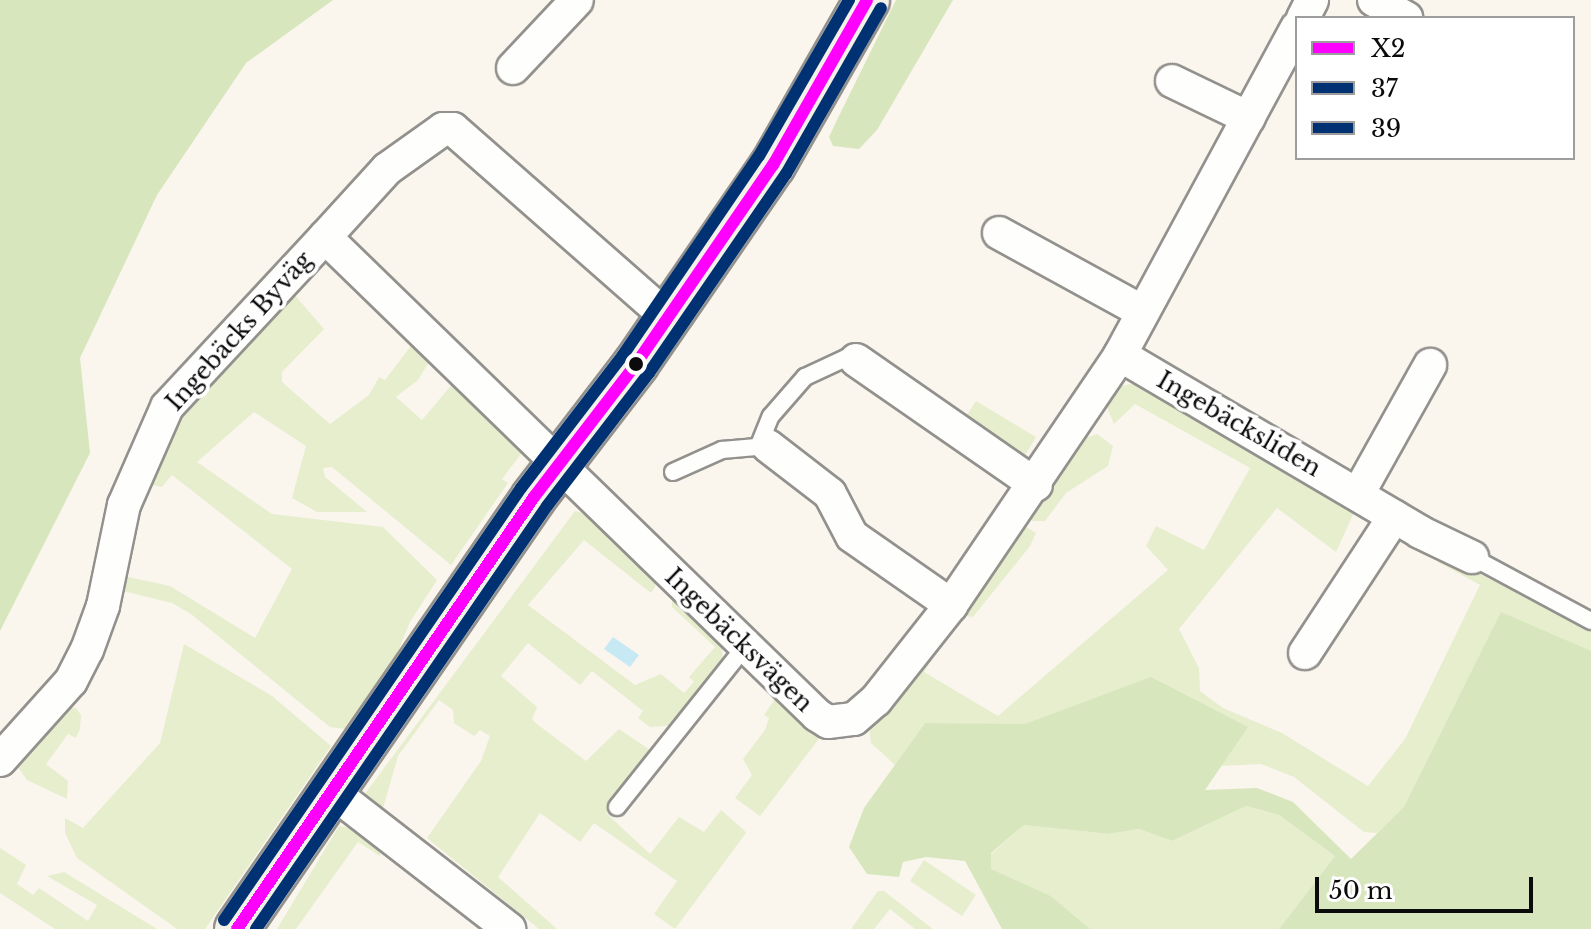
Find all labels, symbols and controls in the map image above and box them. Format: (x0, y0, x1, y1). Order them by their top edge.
legend (1295, 16, 1575, 160)
text: X2 (1371, 34, 1405, 63)
text: 37 (1371, 74, 1398, 103)
text: 39 (1371, 114, 1401, 143)
street label: Ingebäcks Byväg (160, 245, 318, 417)
unlabelled marker (628, 356, 644, 372)
street label: Ingebäcksliden (1152, 365, 1326, 483)
street label: Ingebäcksvägen (659, 562, 819, 718)
scale bar (1319, 861, 1537, 911)
text: 50 m (1329, 876, 1392, 905)

